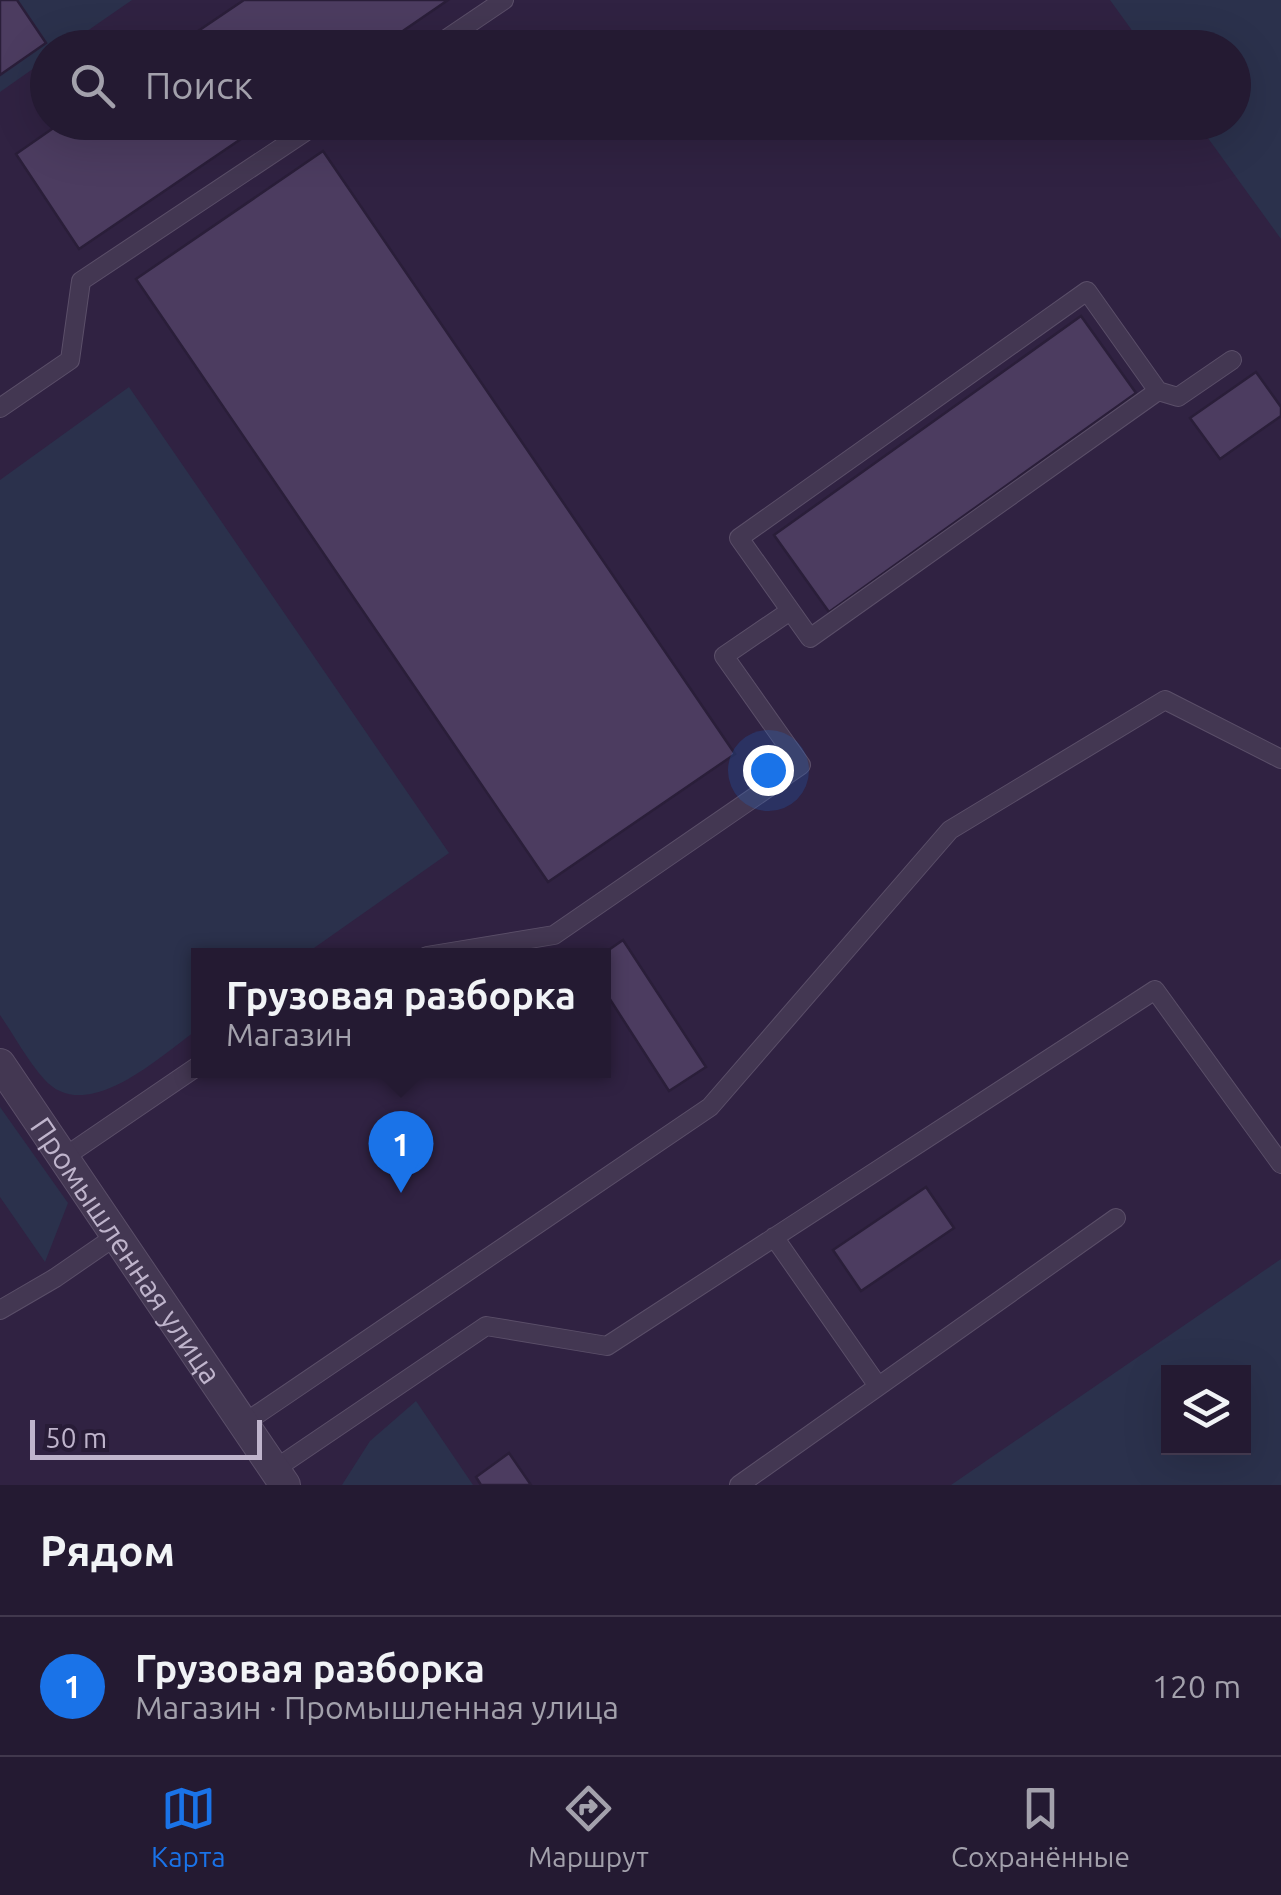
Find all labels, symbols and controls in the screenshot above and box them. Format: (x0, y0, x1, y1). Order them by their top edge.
search box (30, 30, 1251, 140)
icon: search (65, 58, 120, 113)
text: Поиск (145, 64, 253, 106)
your location (743, 745, 794, 796)
popup (191, 948, 611, 1078)
text: Грузовая разборка (226, 974, 576, 1016)
text: Магазин (226, 1016, 353, 1052)
pin: 1 (368, 1110, 434, 1193)
street label: Промышленная улица (24, 1111, 228, 1390)
map controls (1161, 1365, 1251, 1455)
button: layers (1161, 1365, 1251, 1455)
scale bar (30, 1415, 262, 1460)
text: 50 m (45, 1422, 107, 1453)
text: Рядом (40, 1527, 175, 1574)
text: Грузовая разборка (135, 1647, 485, 1689)
text: 1 (63, 1668, 82, 1704)
text: 120 m (1152, 1668, 1241, 1704)
text: Магазин · Промышленная улица (135, 1689, 619, 1725)
tab: Карта (151, 1781, 226, 1872)
tab: Маршрут (528, 1781, 649, 1872)
tab: Сохранённые (951, 1781, 1130, 1872)

